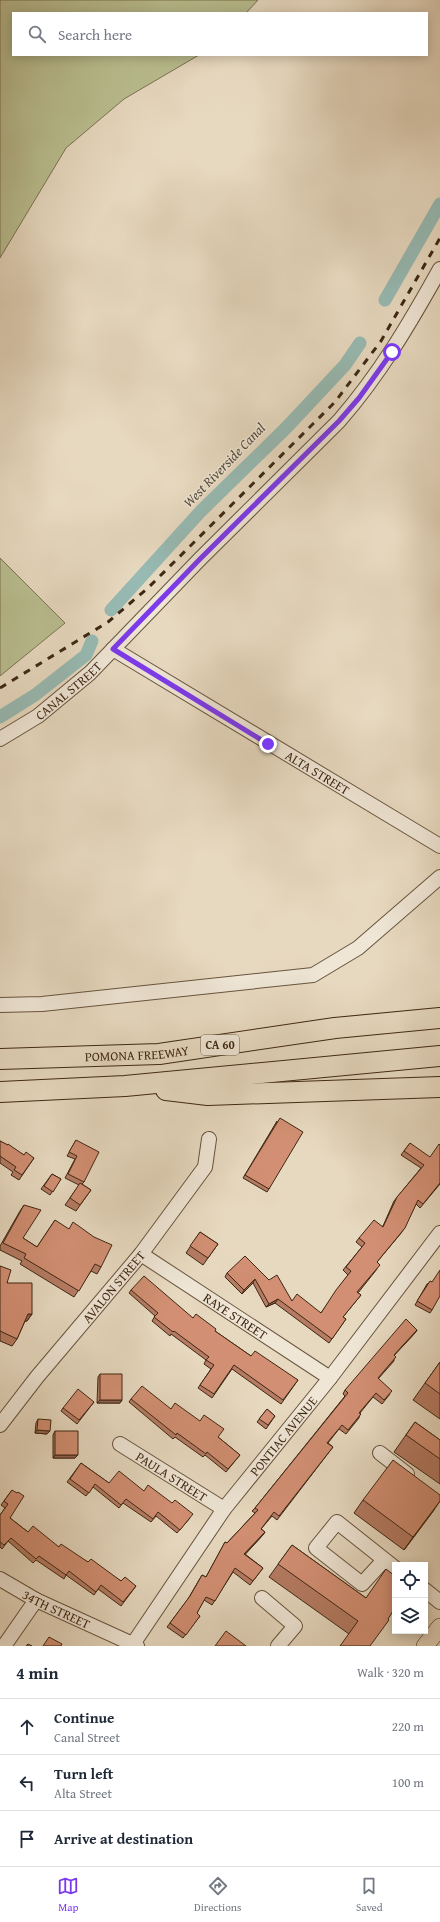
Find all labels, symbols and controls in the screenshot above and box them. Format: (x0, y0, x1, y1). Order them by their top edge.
search box (12, 12, 428, 56)
icon: search (26, 23, 48, 45)
text: Search here (58, 24, 132, 45)
route start (383, 343, 401, 361)
water label: West Riverside Canal (178, 418, 270, 512)
street label: CANAL STREET (31, 657, 107, 725)
route end (259, 735, 277, 753)
street label: ALTA STREET (282, 746, 354, 800)
road number: CA 60 (201, 1035, 239, 1055)
street label: POMONA FREEWAY (85, 1041, 190, 1066)
street label: AVALON STREET (78, 1246, 150, 1327)
street label: RAYE STREET (199, 1288, 272, 1345)
street label: PONTIAC AVENUE (245, 1392, 322, 1480)
street label: PAULA STREET (132, 1447, 211, 1507)
map controls (392, 1562, 428, 1634)
button: locate (392, 1562, 428, 1598)
street label: 34TH STREET (19, 1585, 94, 1634)
button: layers (392, 1598, 428, 1634)
text: 4 min (16, 1660, 58, 1685)
text: Walk · 320 m (357, 1663, 424, 1682)
text: Continue (54, 1707, 115, 1728)
icon: ahead (16, 1716, 38, 1738)
text: 220 m (392, 1717, 424, 1736)
text: Canal Street (54, 1728, 120, 1747)
text: Turn left (54, 1763, 113, 1784)
icon: left (16, 1772, 38, 1794)
text: 100 m (392, 1773, 424, 1792)
text: Alta Street (54, 1784, 112, 1803)
icon: arrive (16, 1828, 38, 1850)
text: Arrive at destination (54, 1828, 193, 1849)
tab: Map (57, 1875, 79, 1915)
tab: Directions (194, 1875, 241, 1915)
tab: Saved (356, 1875, 383, 1915)

